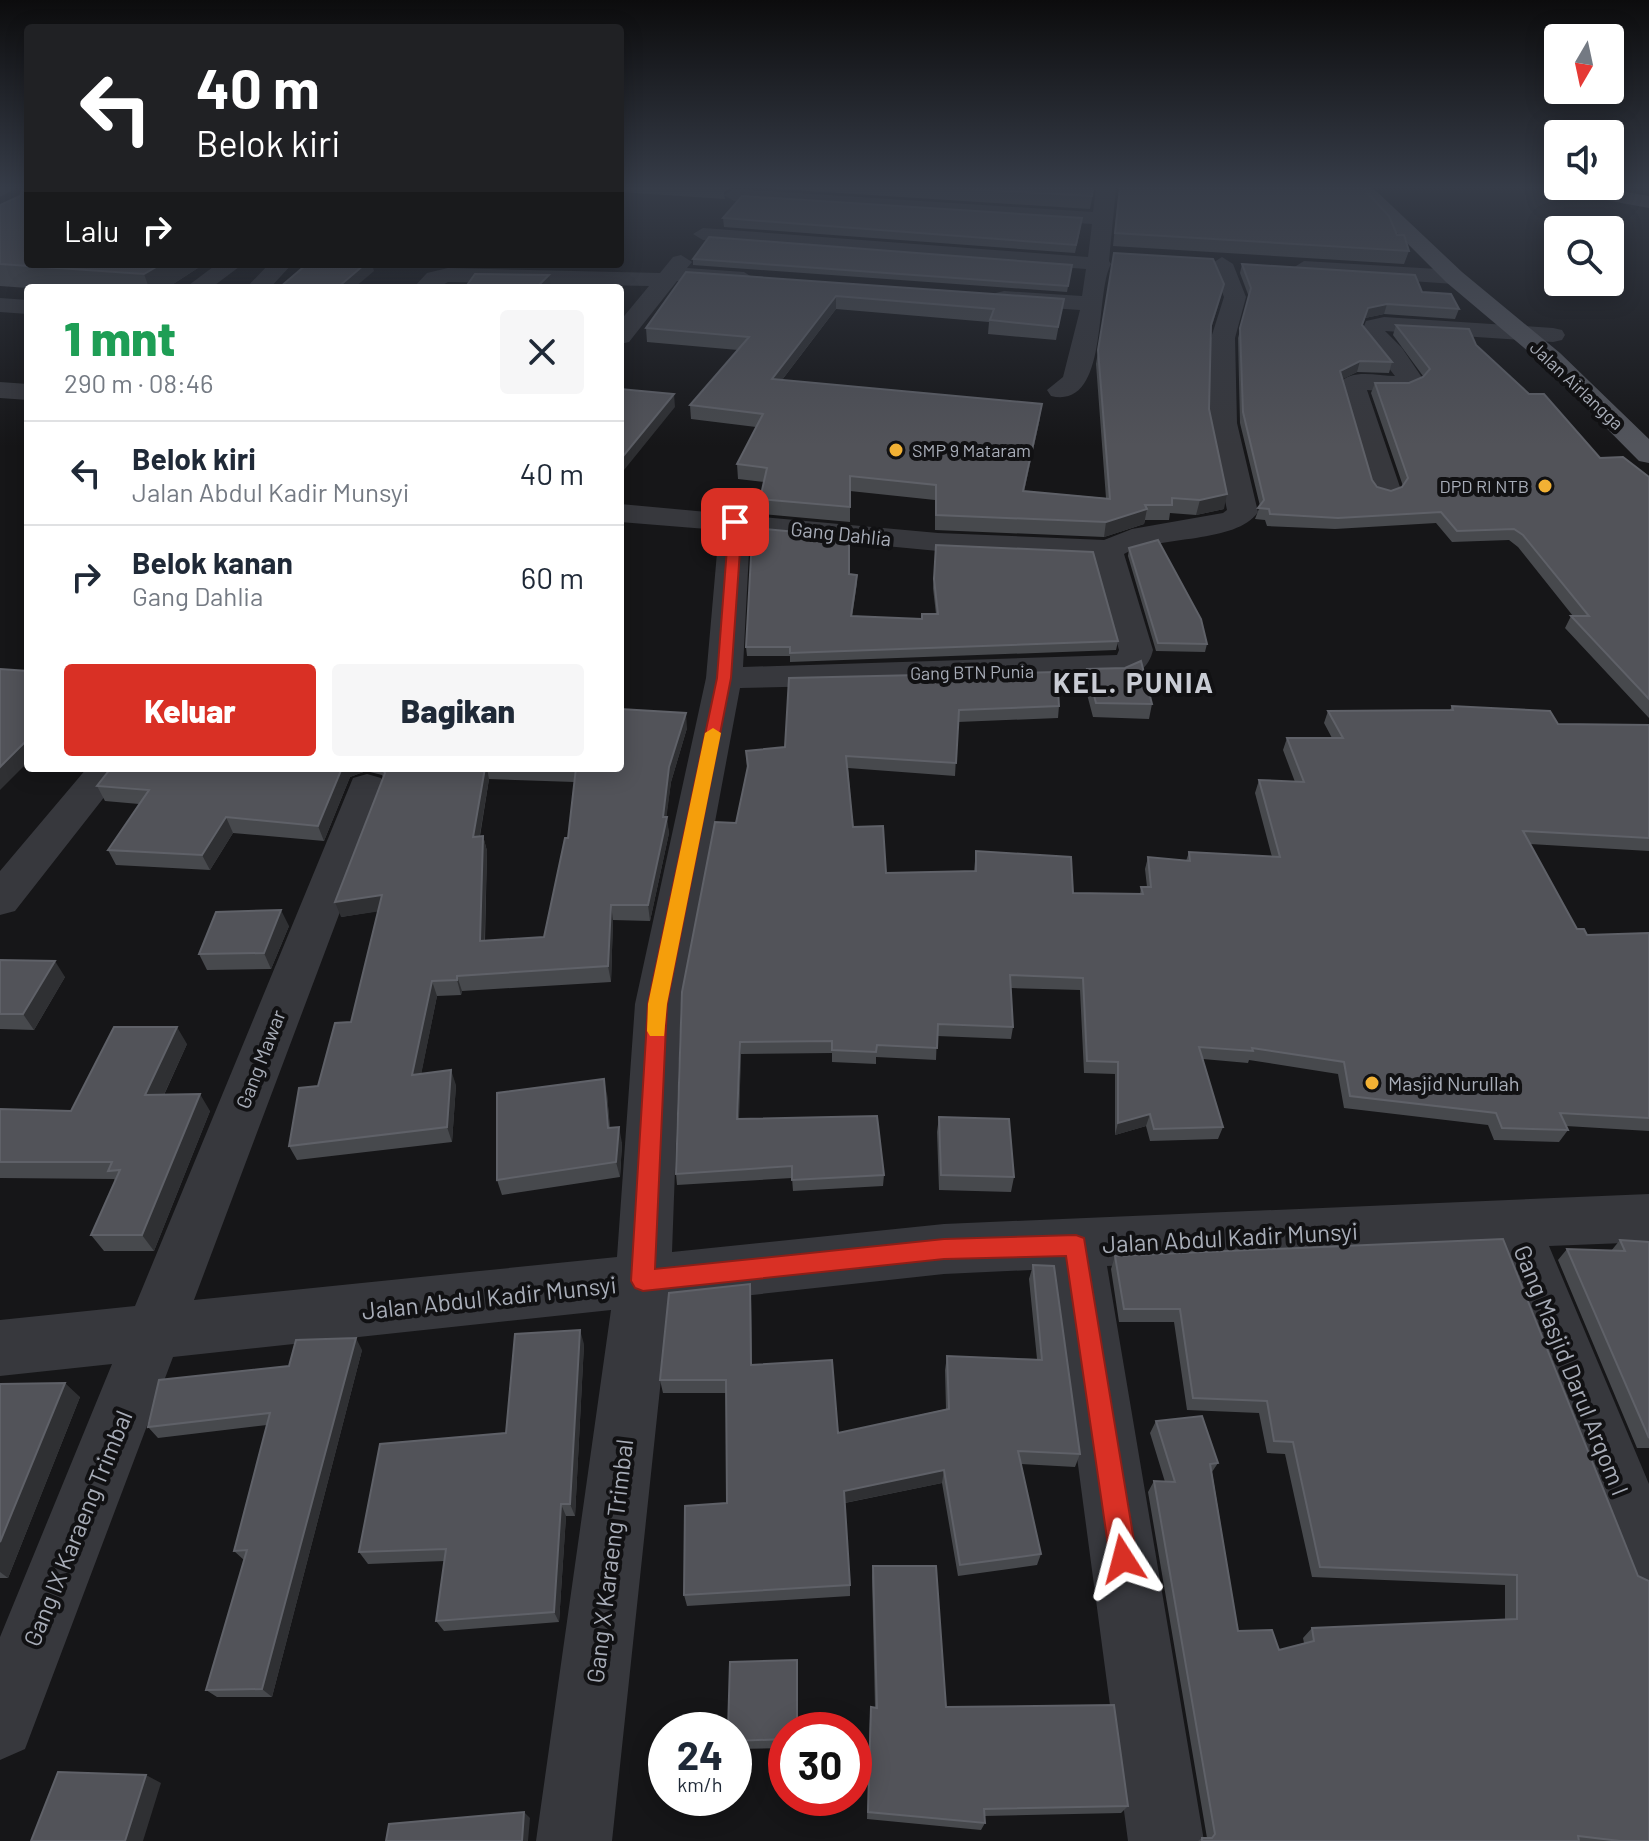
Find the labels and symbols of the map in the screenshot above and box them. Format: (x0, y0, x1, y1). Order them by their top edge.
north arrow (1544, 24, 1624, 104)
street label: Jalan Airlangga (1526, 336, 1628, 434)
place label: SMP 9 Mataram (912, 439, 1031, 461)
marker: SMP 9 Mataram (887, 441, 905, 459)
place label: DPD RI NTB (1440, 475, 1529, 497)
marker: DPD RI NTB (1536, 477, 1554, 495)
pin (701, 488, 769, 556)
street label: Gang Dahlia (790, 516, 892, 550)
street label: Gang BTN Punia (910, 660, 1034, 684)
district label: KEL. PUNIA (1053, 665, 1215, 699)
street label: Gang Mawar (230, 1006, 290, 1112)
place label: Masjid Nurullah (1388, 1071, 1520, 1095)
marker: Masjid Nurullah (1363, 1074, 1381, 1092)
street label: Jalan Abdul Kadir Munsyi (1101, 1216, 1359, 1258)
street label: Gang Masjid Darul Arqom I (1508, 1241, 1636, 1499)
street label: Jalan Abdul Kadir Munsyi (360, 1269, 618, 1325)
street label: Gang IX Karaeng Trimbal (16, 1406, 138, 1650)
street label: Gang X Karaeng Trimbal (580, 1437, 638, 1685)
position arrow (1081, 1517, 1165, 1601)
speed limit sign: 30 (768, 1712, 872, 1816)

